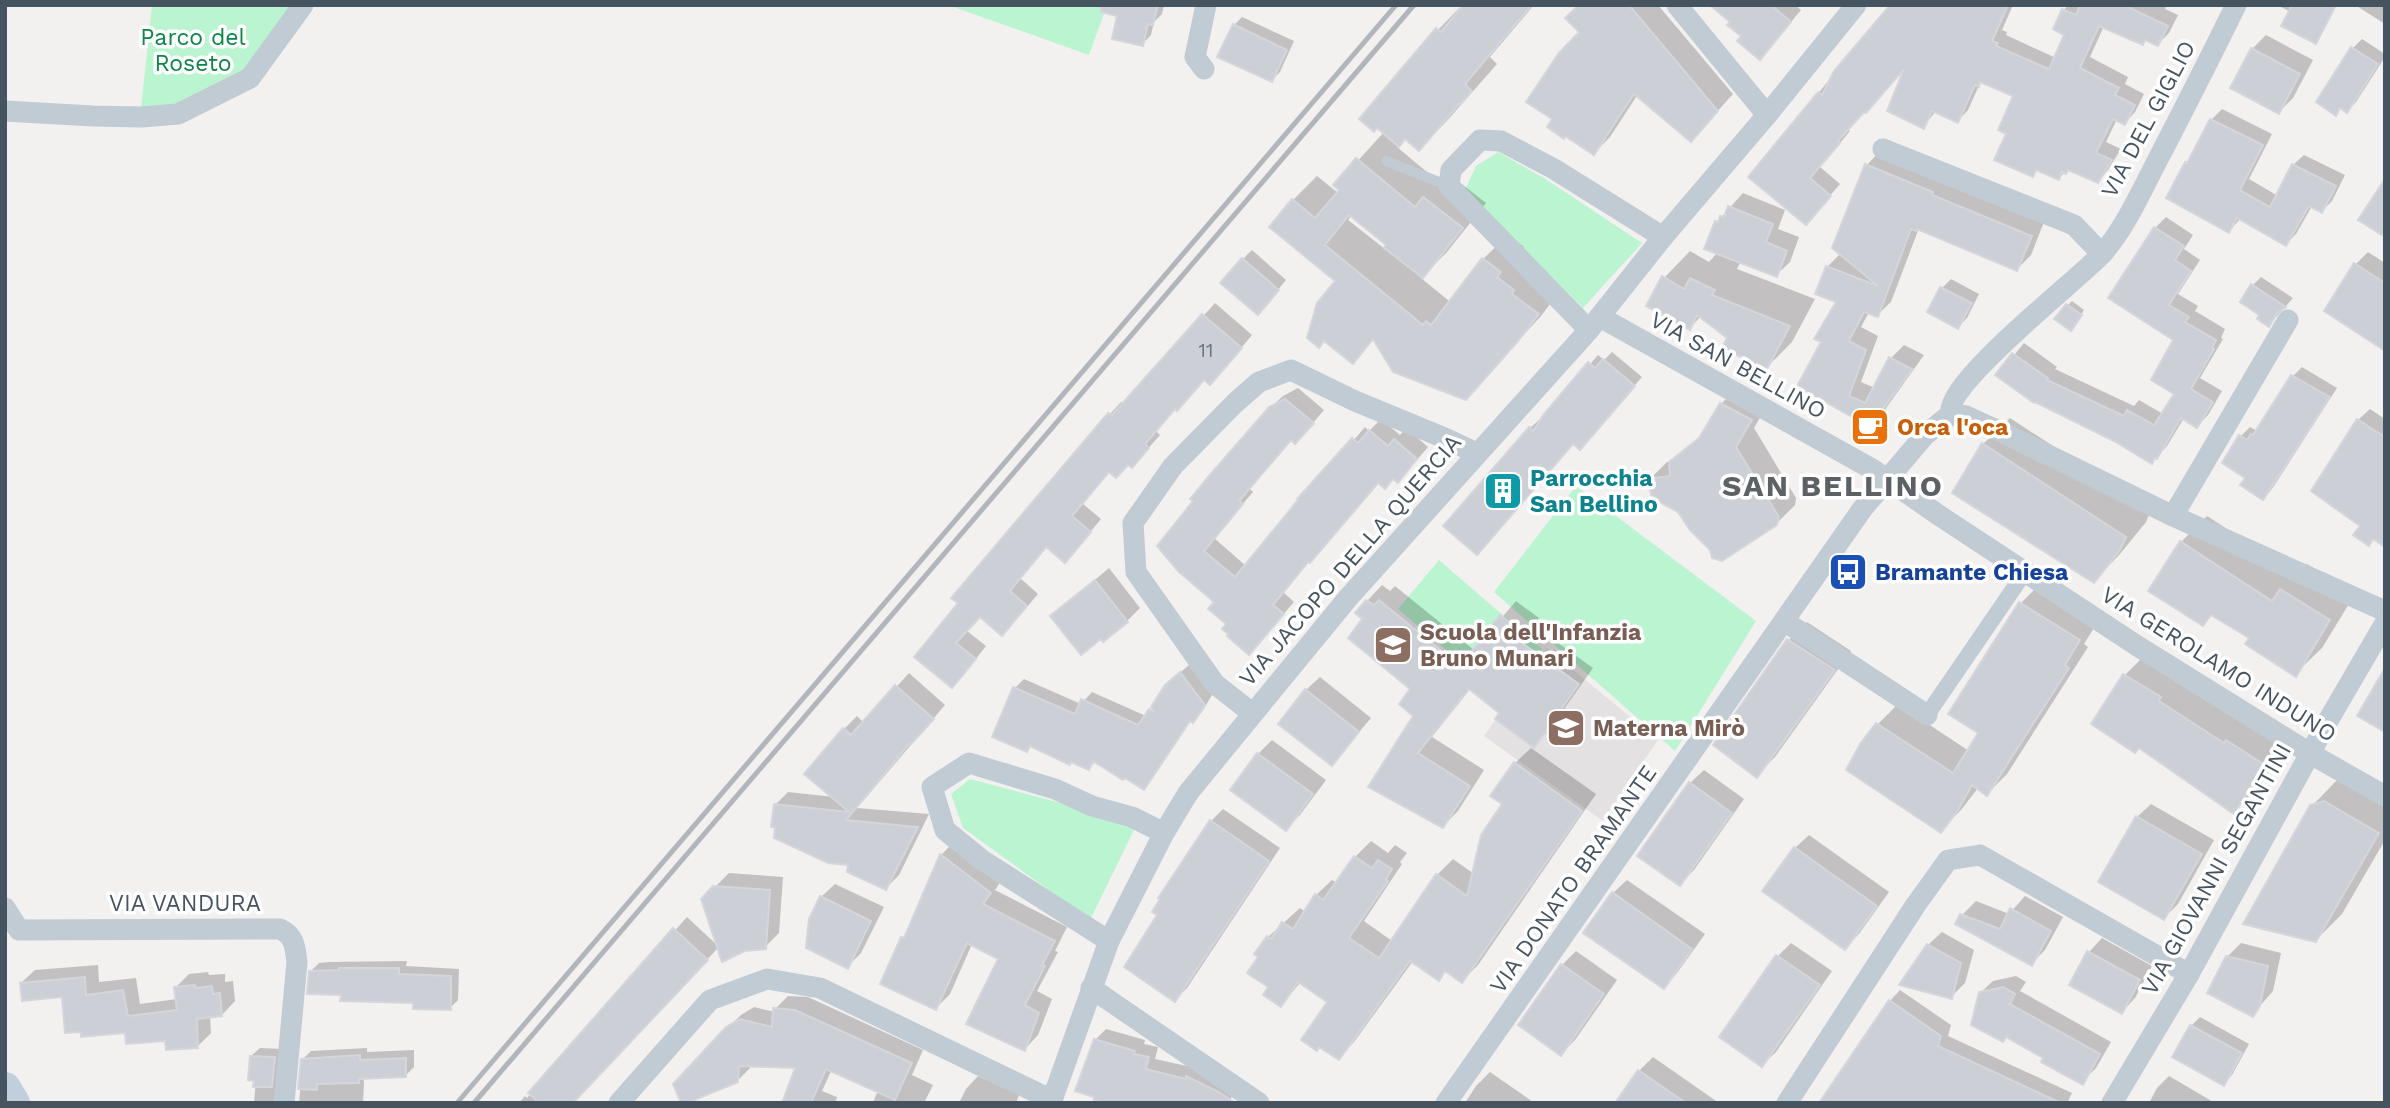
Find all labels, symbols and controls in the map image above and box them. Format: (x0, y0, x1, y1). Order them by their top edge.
park label: Parco del Roseto (140, 24, 246, 77)
street label: VIA DEL GIGLIO (2096, 36, 2201, 202)
street label: VIA SAN BELLINO (1645, 306, 1830, 425)
house number: 11 (1199, 339, 1213, 362)
cafe icon: Orca l'oca (1849, 406, 1891, 448)
place label: Orca l'oca (1897, 414, 2009, 441)
street label: VIA JACOPO DELLA QUERCIA (1234, 429, 1467, 692)
place label: Parrocchia San Bellino (1530, 465, 1658, 518)
district label: SAN BELLINO (1722, 468, 1944, 503)
building icon: Parrocchia San Bellino (1482, 470, 1524, 512)
bus stop icon: Bramante Chiesa (1827, 551, 1869, 593)
place label: Bramante Chiesa (1875, 559, 2069, 586)
street label: VIA GEROLAMO INDUNO (2096, 581, 2341, 748)
place label: Scuola dell'Infanzia Bruno Munari (1420, 619, 1642, 672)
school or university icon: Scuola dell'Infanzia Bruno Munari (1372, 624, 1414, 666)
school or university icon: Materna Mirò (1545, 707, 1587, 749)
place label: Materna Mirò (1593, 715, 1745, 742)
street label: VIA GIOVANNI SEGANTINI (2136, 739, 2297, 1000)
street label: VIA DONATO BRAMANTE (1484, 760, 1662, 998)
street label: VIA VANDURA (109, 890, 261, 917)

